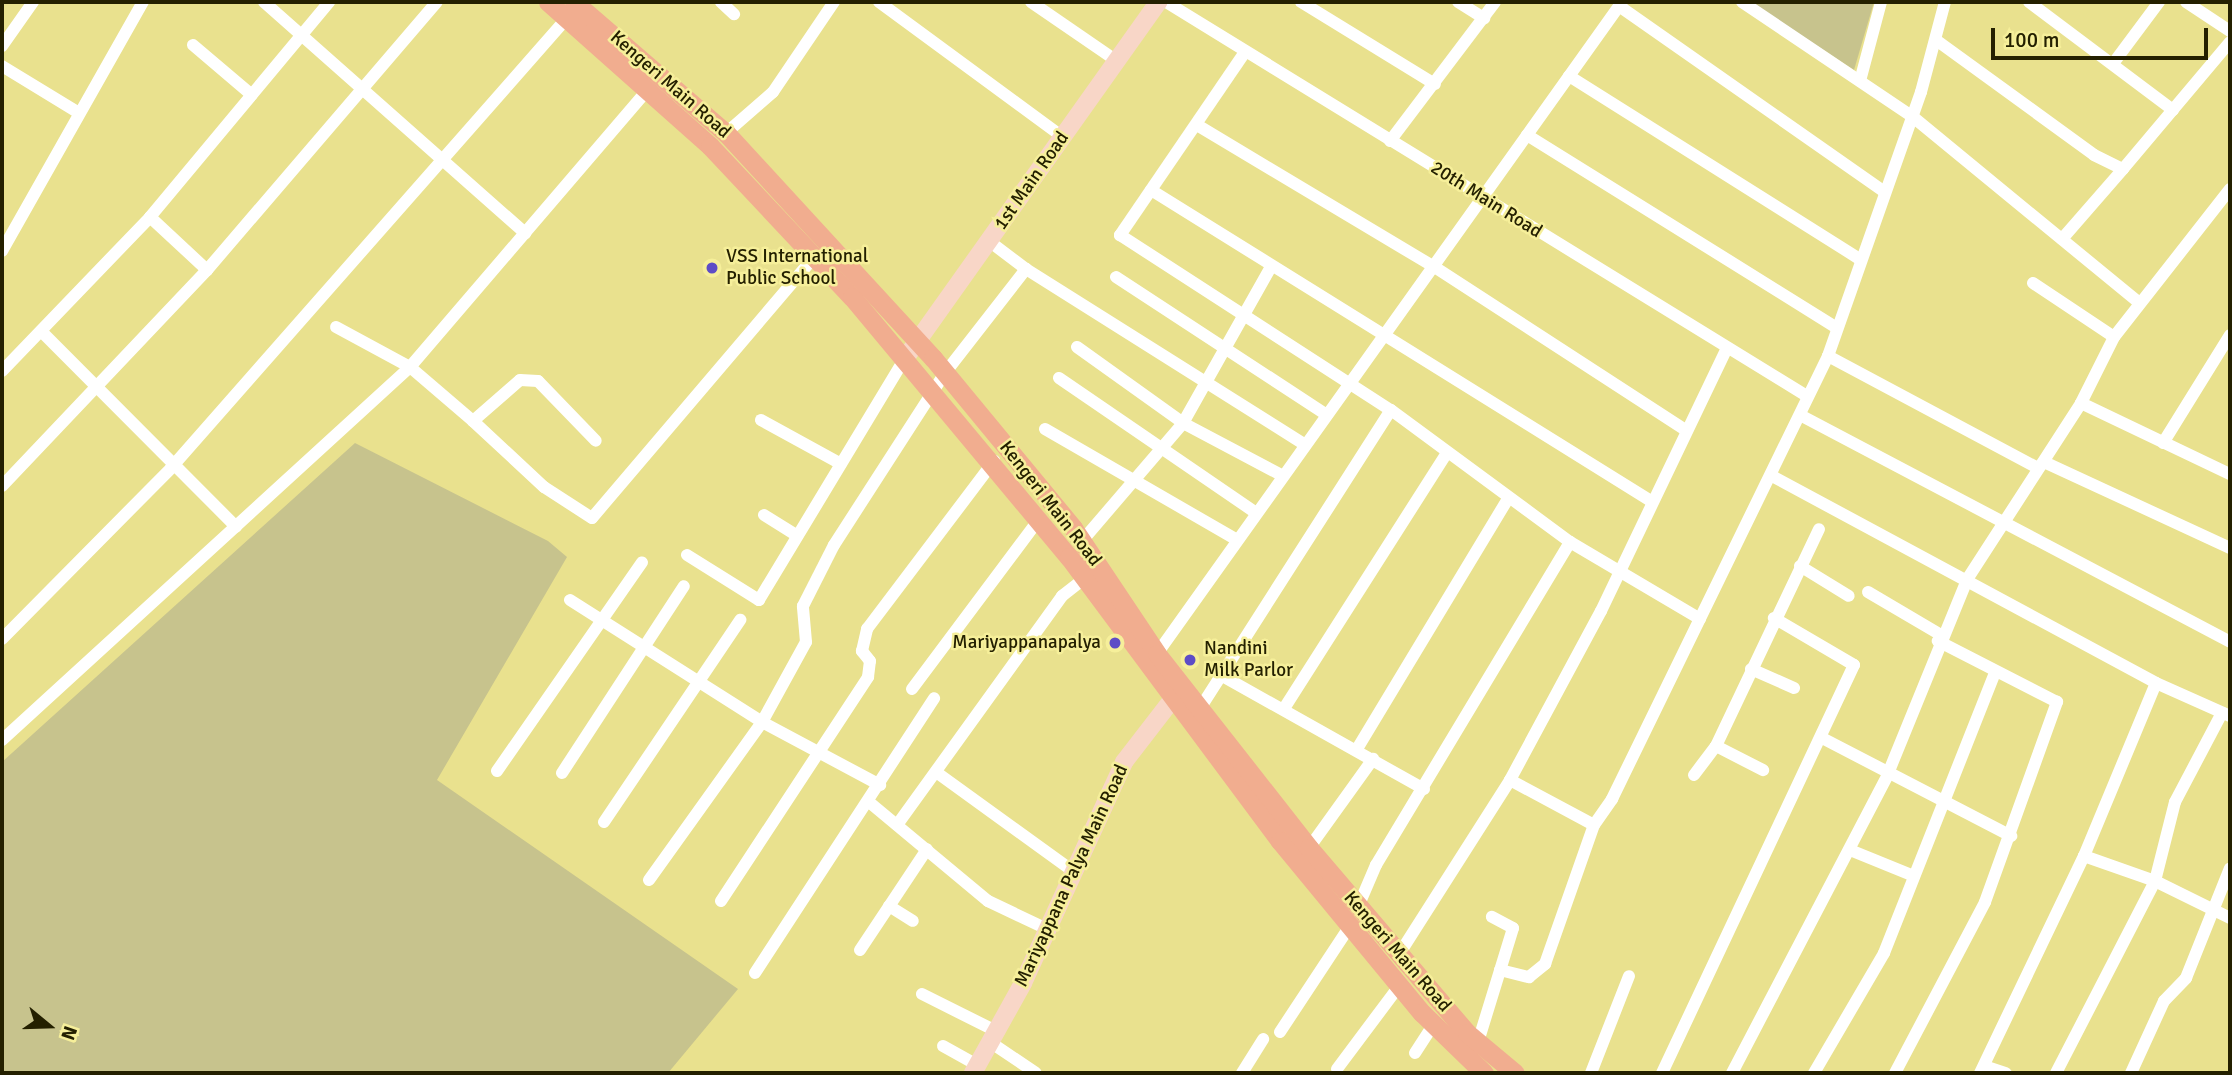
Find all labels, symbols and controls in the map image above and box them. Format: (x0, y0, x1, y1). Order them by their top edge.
scale bar (1994, 14, 2211, 58)
street label: Kengeri Main Road (605, 26, 735, 144)
text: 100 m (2004, 27, 2059, 53)
street label: 1st Main Road (990, 127, 1074, 235)
street label: 20th Main Road (1426, 157, 1546, 243)
place label: VSS International Public School (726, 246, 868, 290)
marker: VSS International Public School (704, 260, 720, 276)
street label: Kengeri Main Road (994, 437, 1106, 571)
place label: Mariyappanapalya (952, 632, 1101, 654)
marker: Mariyappanapalya (1107, 635, 1123, 651)
place label: Nandini Milk Parlor (1204, 638, 1293, 682)
marker: Nandini Milk Parlor (1182, 652, 1198, 668)
street label: Mariyappana Palya Main Road (1010, 761, 1134, 991)
street label: Kengeri Main Road (1338, 887, 1456, 1017)
north arrow (14, 991, 84, 1061)
text: N (55, 1023, 82, 1043)

